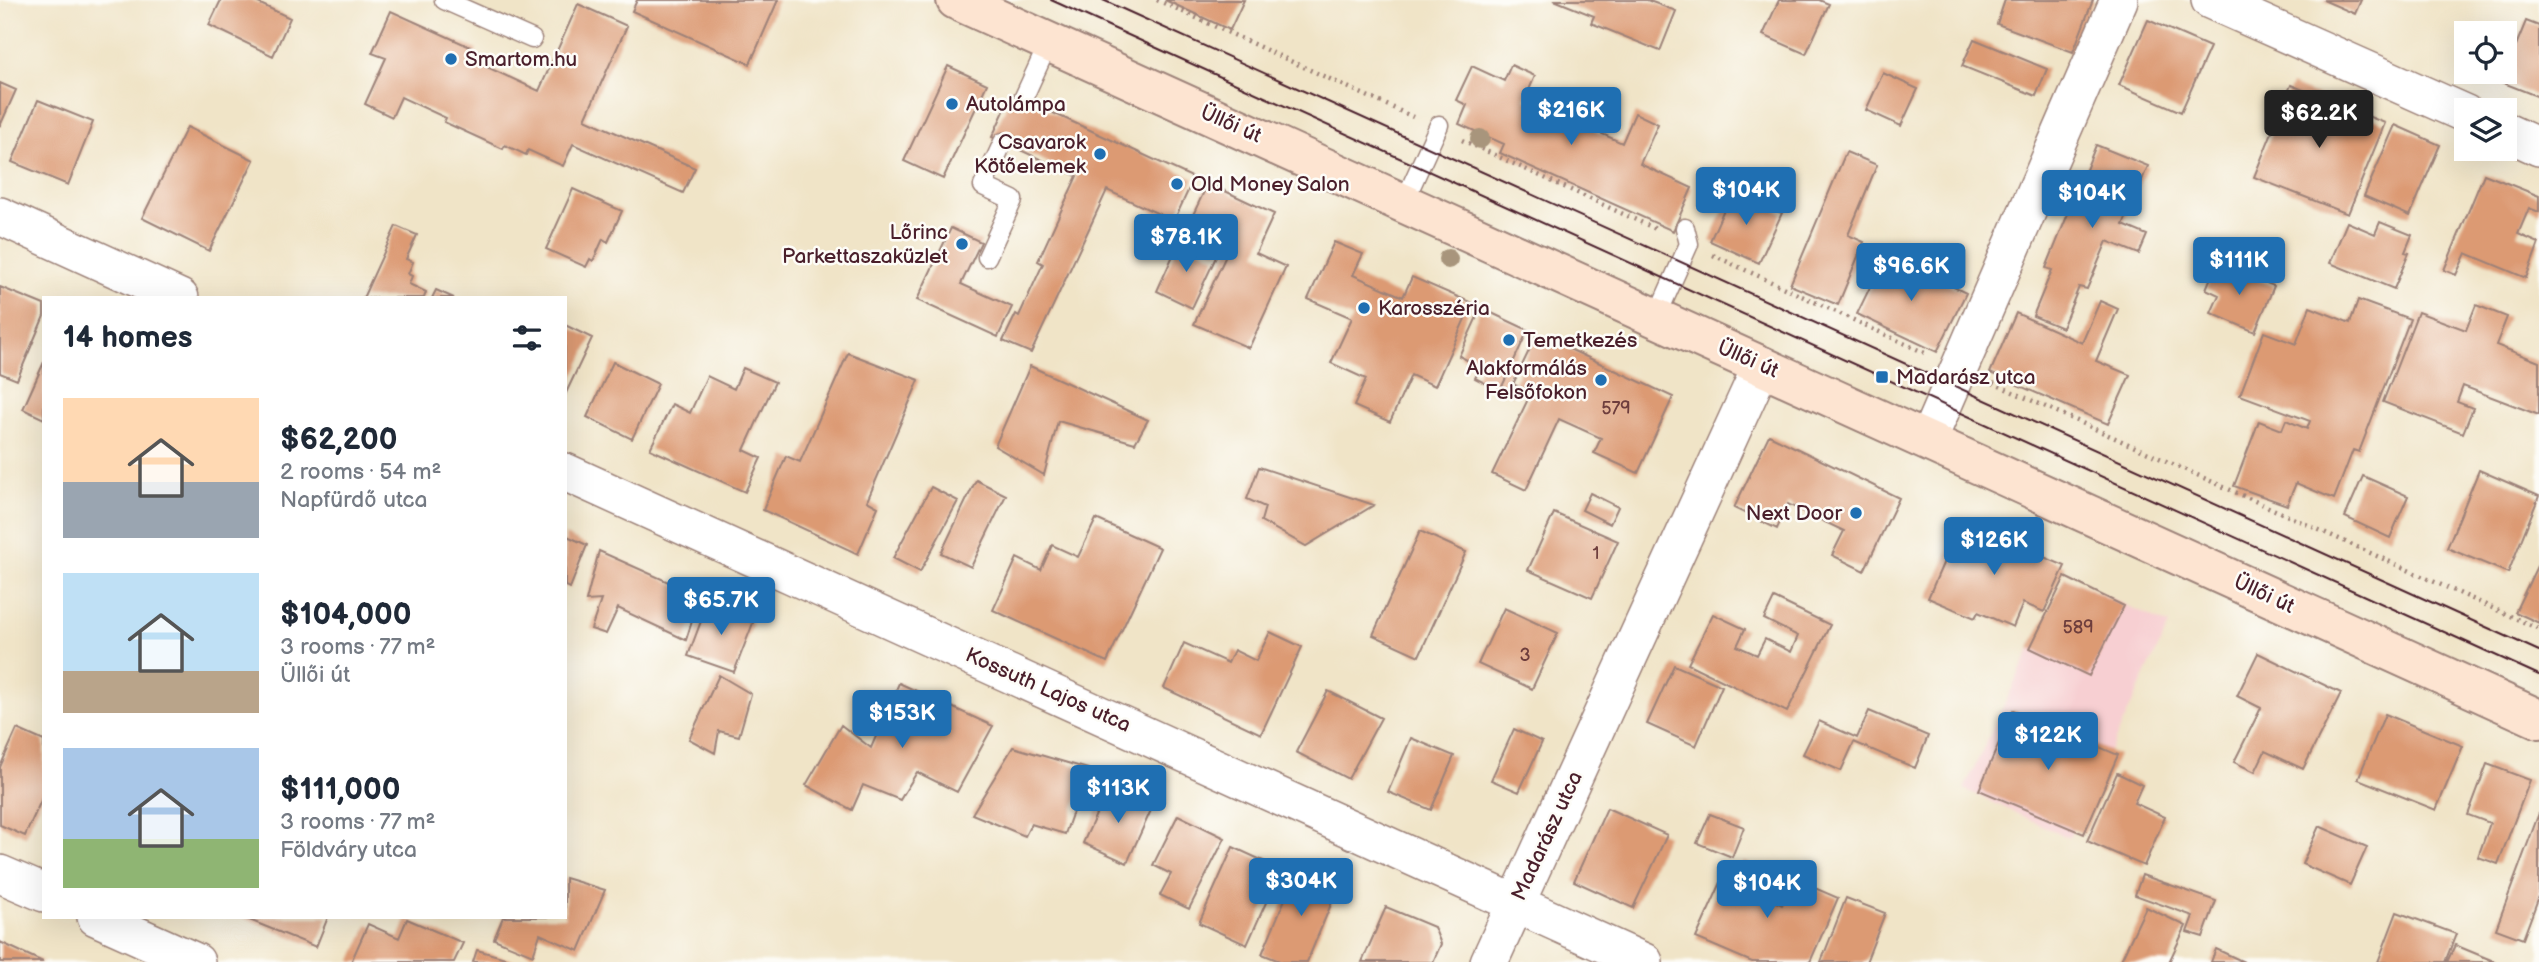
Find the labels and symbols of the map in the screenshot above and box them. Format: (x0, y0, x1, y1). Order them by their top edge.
place label: Smartom.hu (465, 47, 577, 72)
marker: Smartom.hu (443, 51, 459, 67)
pin: $216K (1522, 88, 1620, 147)
pin: $62.2K (2262, 90, 2376, 150)
place label: Autolámpa (966, 92, 1066, 117)
marker: Autolámpa (944, 96, 960, 112)
street label: Üllői út (1197, 100, 1266, 149)
place label: Csavarok Kötőelemek (974, 130, 1087, 179)
marker: Csavarok Kötőelemek (1092, 146, 1108, 162)
pin: $104K (1697, 168, 1795, 227)
pin: $104K (2043, 170, 2141, 230)
place label: Old Money Salon (1191, 172, 1350, 197)
marker: Old Money Salon (1169, 176, 1185, 192)
pin: $78.1K (1129, 215, 1243, 274)
place label: Lőrinc Parkettaszaküzlet (782, 220, 949, 269)
marker: Lőrinc Parkettaszaküzlet (954, 236, 970, 252)
pin: $111K (2190, 238, 2288, 297)
pin: $96.6K (1854, 244, 1968, 303)
place label: Karosszéria (1378, 296, 1490, 321)
marker: Karosszéria (1356, 300, 1372, 316)
place label: Temetkezés (1523, 328, 1637, 353)
marker: Temetkezés (1501, 332, 1517, 348)
street label: Üllői út (1714, 335, 1783, 384)
place label: Alakformálás Felsőfokon (1466, 356, 1587, 405)
place label: Madarász utca (1896, 365, 2036, 390)
marker: Madarász utca (1874, 369, 1890, 385)
marker: Alakformálás Felsőfokon (1593, 372, 1609, 388)
house number: 579 (1601, 398, 1631, 419)
place label: Next Door (1746, 501, 1842, 526)
marker: Next Door (1848, 505, 1864, 521)
pin: $126K (1945, 518, 2043, 577)
house number: 1 (1593, 543, 1599, 564)
street label: Üllői út (2230, 569, 2299, 619)
pin: $65.7K (664, 578, 778, 637)
house number: 589 (2062, 617, 2094, 638)
street label: Kossuth Lajos utca (961, 642, 1135, 738)
house number: 3 (1519, 645, 1531, 666)
pin: $153K (853, 690, 951, 750)
pin: $122K (1999, 712, 2097, 772)
pin: $113K (1069, 766, 1167, 825)
street label: Madarász utca (1506, 767, 1588, 905)
pin: $304K (1252, 858, 1350, 918)
pin: $104K (1718, 860, 1816, 920)

